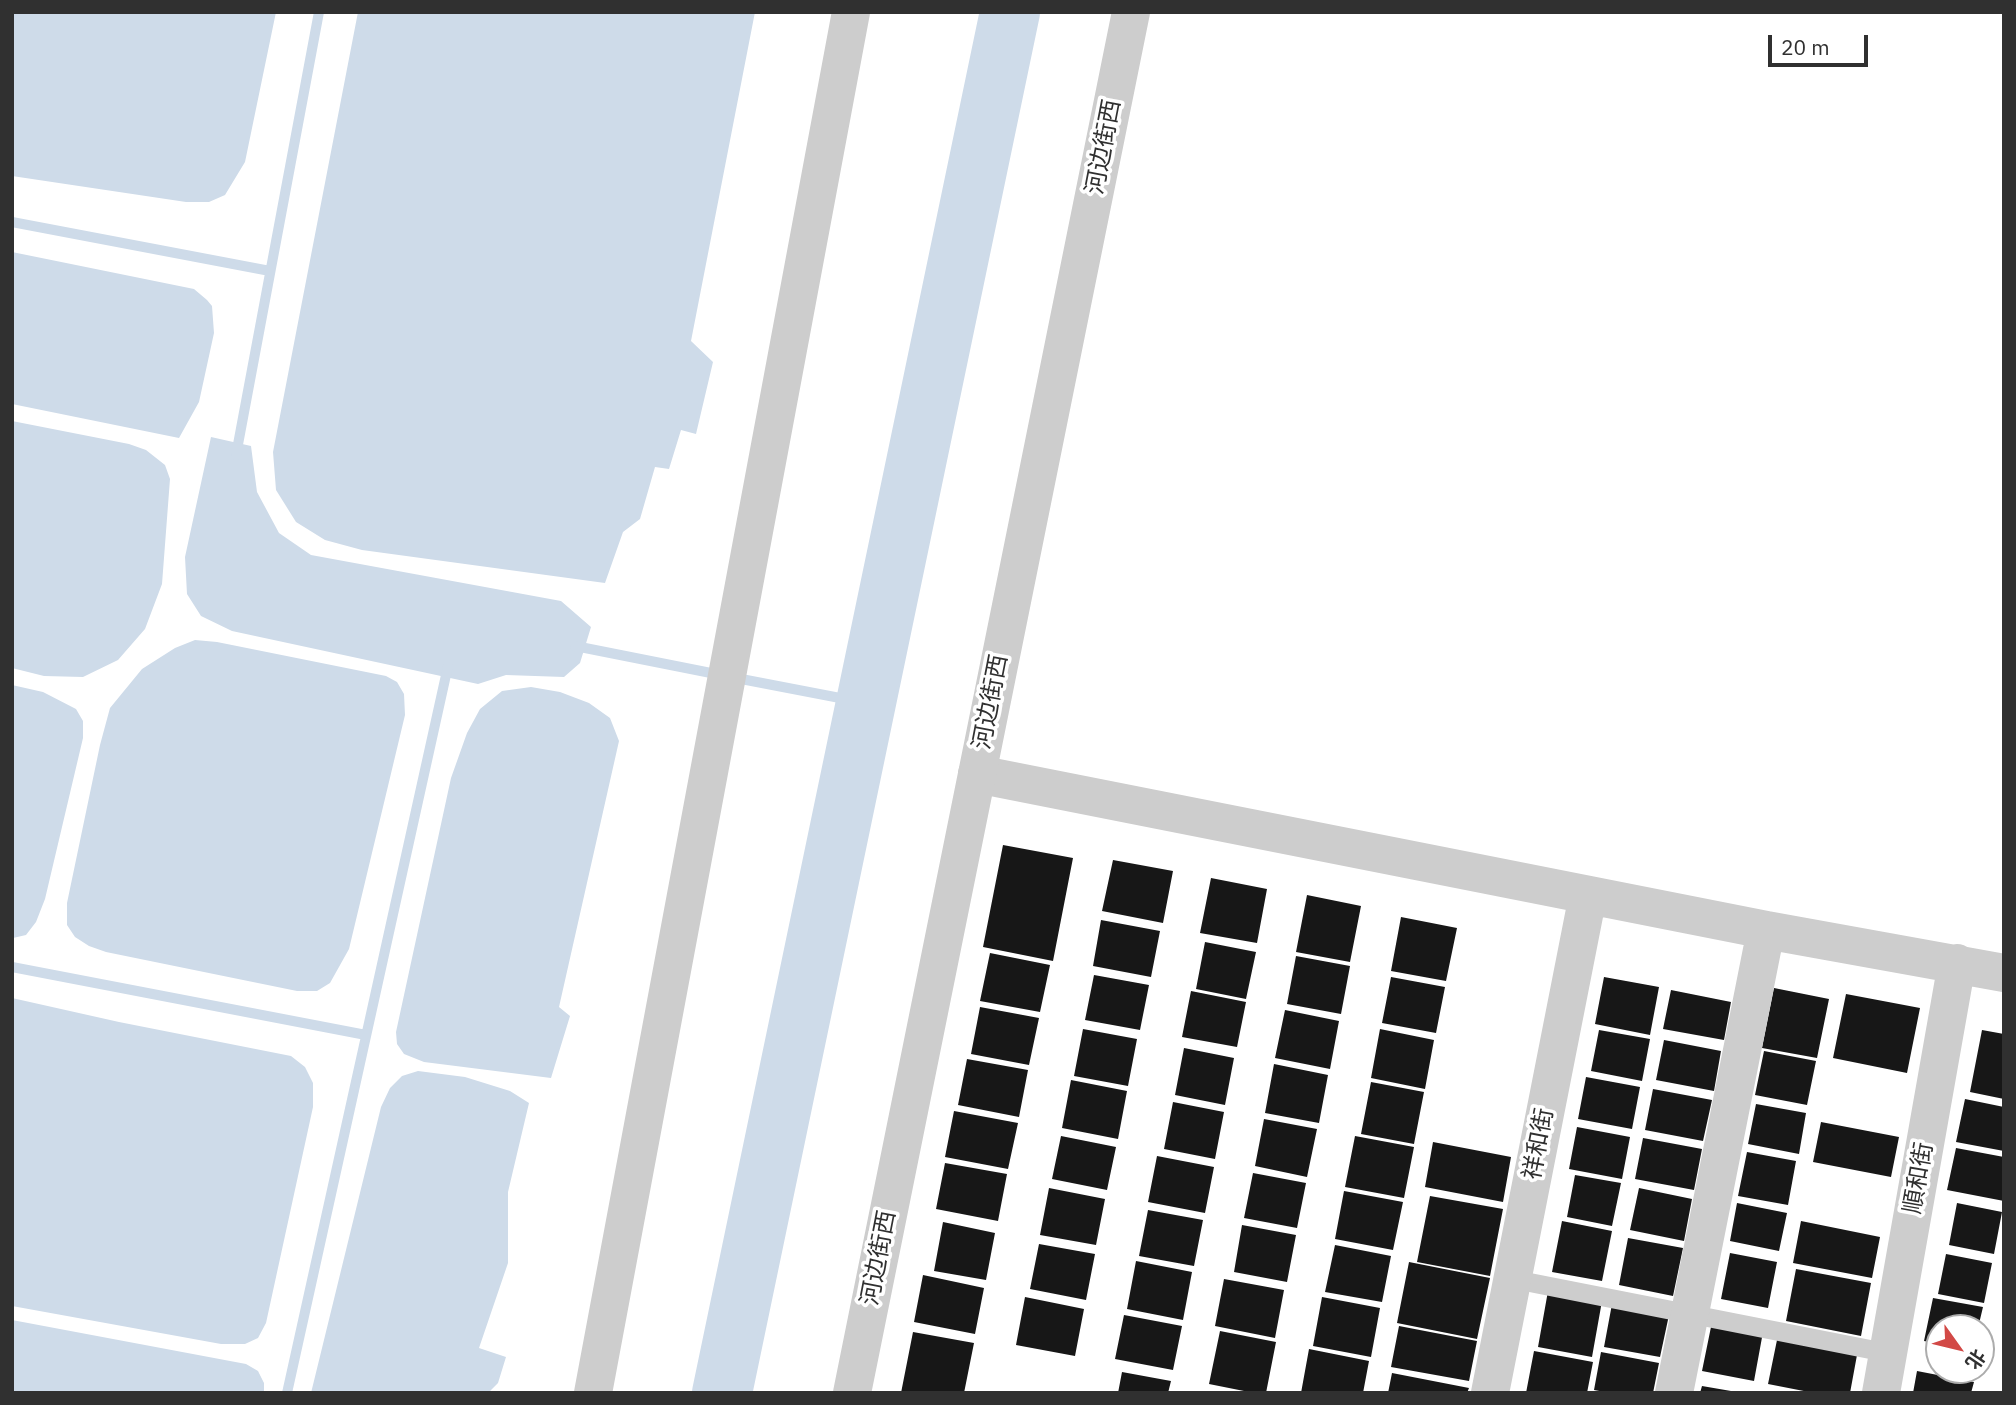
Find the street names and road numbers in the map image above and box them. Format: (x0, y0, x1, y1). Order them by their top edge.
street label: 河边街西 (1081, 97, 1127, 197)
street label: 河边街西 (968, 652, 1014, 752)
street label: 祥和街 (1518, 1106, 1560, 1182)
street label: 順和街 (1899, 1140, 1939, 1216)
street label: 河边街西 (856, 1208, 902, 1308)

